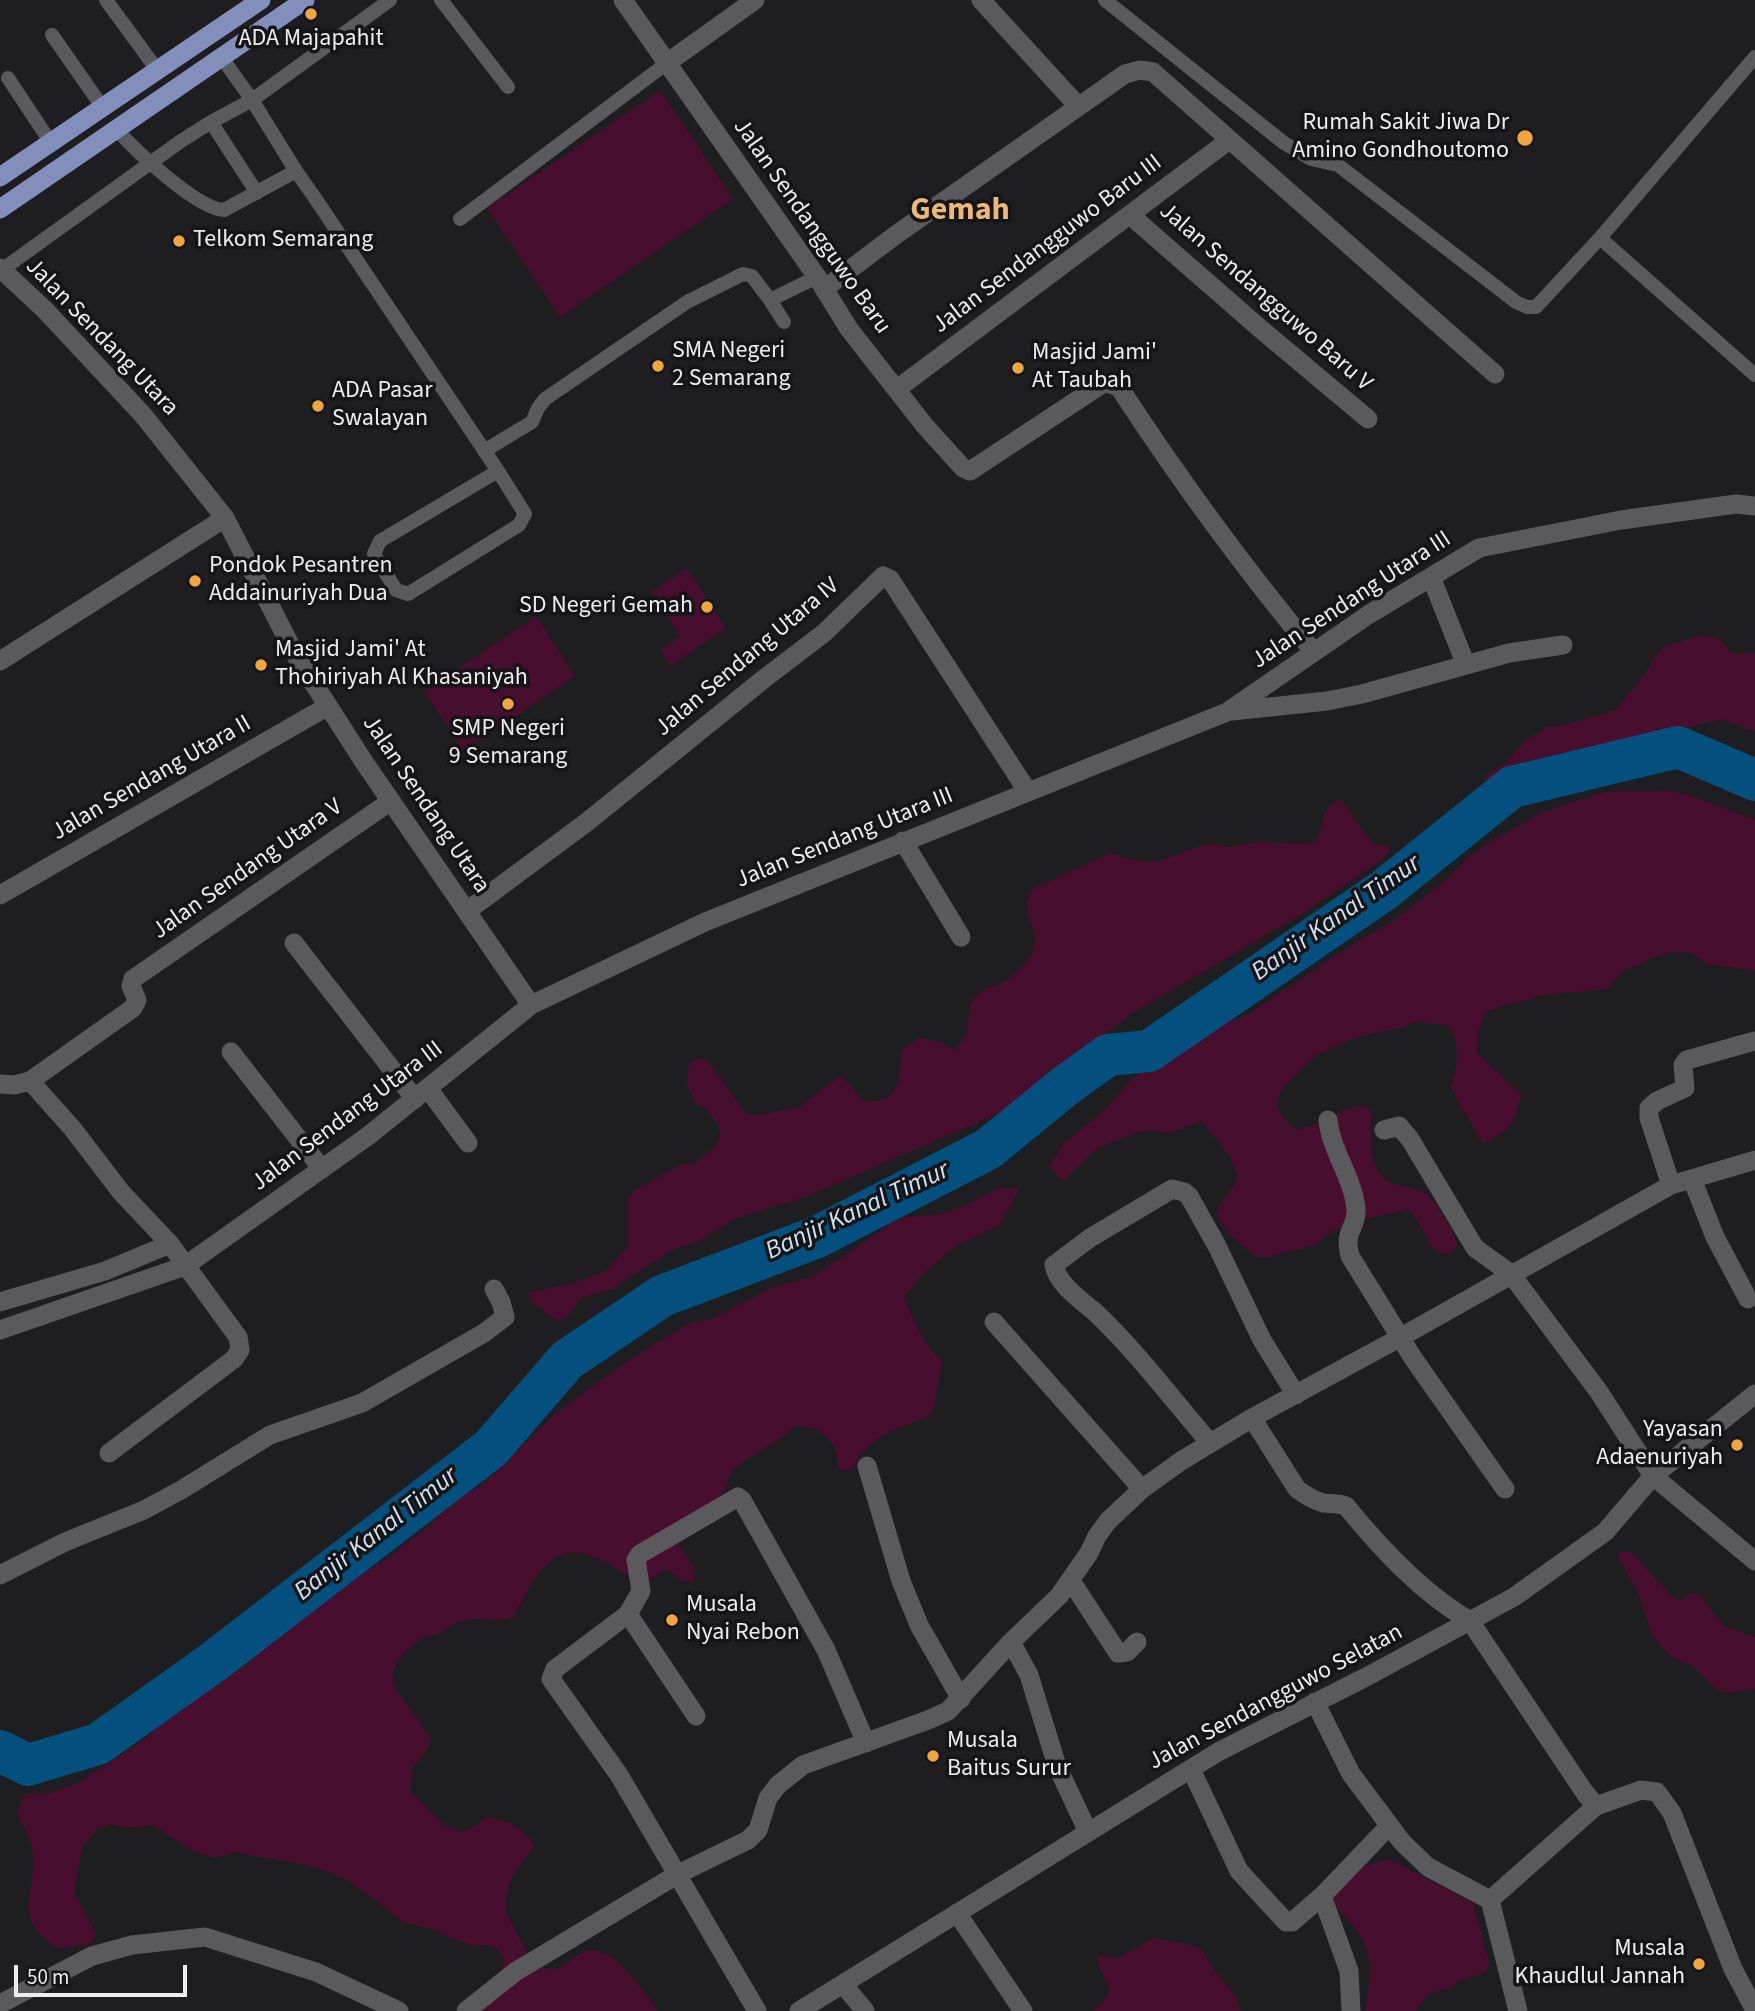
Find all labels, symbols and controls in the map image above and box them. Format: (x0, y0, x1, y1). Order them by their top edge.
marker: ADA Majapahit (303, 6, 319, 22)
place label: ADA Majapahit (238, 26, 384, 54)
place label: Rumah Sakit Jiwa Dr Amino Gondhoutomo (1292, 110, 1509, 166)
street label: Jalan Sendangguwo Baru (726, 114, 896, 340)
marker: Rumah Sakit Jiwa Dr Amino Gondhoutomo (1515, 128, 1535, 148)
street label: Jalan Sendangguwo Baru III (928, 149, 1168, 341)
district label: Gemah (910, 193, 1010, 231)
street label: Jalan Sendangguwo Baru V (1152, 198, 1378, 398)
place label: Telkom Semarang (193, 227, 373, 255)
marker: Telkom Semarang (171, 233, 187, 249)
street label: Jalan Sendang Utara (18, 253, 184, 423)
place label: SMA Negeri 2 Semarang (672, 338, 791, 394)
place label: Masjid Jami' At Taubah (1032, 340, 1157, 396)
marker: SMA Negeri 2 Semarang (650, 358, 666, 374)
marker: Masjid Jami' At Taubah (1010, 360, 1026, 376)
place label: ADA Pasar Swalayan (332, 378, 433, 434)
marker: ADA Pasar Swalayan (310, 398, 326, 414)
street label: Jalan Sendang Utara III (1247, 526, 1457, 676)
place label: Pondok Pesantren Addainuriyah Dua (209, 553, 393, 609)
marker: Pondok Pesantren Addainuriyah Dua (187, 573, 203, 589)
street label: Jalan Sendang Utara IV (650, 573, 846, 743)
place label: SD Negeri Gemah (519, 593, 693, 621)
marker: SD Negeri Gemah (699, 599, 715, 615)
place label: Masjid Jami' At Thohiriyah Al Khasaniyah (275, 637, 528, 693)
marker: Masjid Jami' At Thohiriyah Al Khasaniyah (253, 657, 269, 673)
marker: SMP Negeri 9 Semarang (500, 696, 516, 712)
street label: Jalan Sendang Utara II (47, 710, 257, 848)
street label: Jalan Sendang Utara (355, 711, 495, 899)
place label: SMP Negeri 9 Semarang (449, 716, 567, 772)
street label: Jalan Sendang Utara III (732, 782, 958, 896)
street label: Jalan Sendang Utara V (147, 794, 349, 946)
water label: Banjir Kanal Timur (1247, 849, 1427, 989)
street label: Jalan Sendang Utara III (247, 1036, 449, 1198)
water label: Banjir Kanal Timur (761, 1156, 955, 1268)
place label: Yayasan Adaenuriyah (1596, 1417, 1723, 1473)
marker: Yayasan Adaenuriyah (1729, 1437, 1745, 1453)
water label: Banjir Kanal Timur (289, 1461, 465, 1609)
place label: Musala Nyai Rebon (686, 1592, 800, 1648)
marker: Musala Nyai Rebon (664, 1612, 680, 1628)
street label: Jalan Sendangguwo Selatan (1144, 1619, 1408, 1777)
place label: Musala Baitus Surur (947, 1728, 1071, 1784)
marker: Musala Baitus Surur (925, 1748, 941, 1764)
place label: Musala Khaudlul Jannah (1514, 1936, 1685, 1992)
scale bar (18, 1952, 191, 1996)
marker: Musala Khaudlul Jannah (1691, 1956, 1707, 1972)
text: 50 m (27, 1962, 69, 1992)

